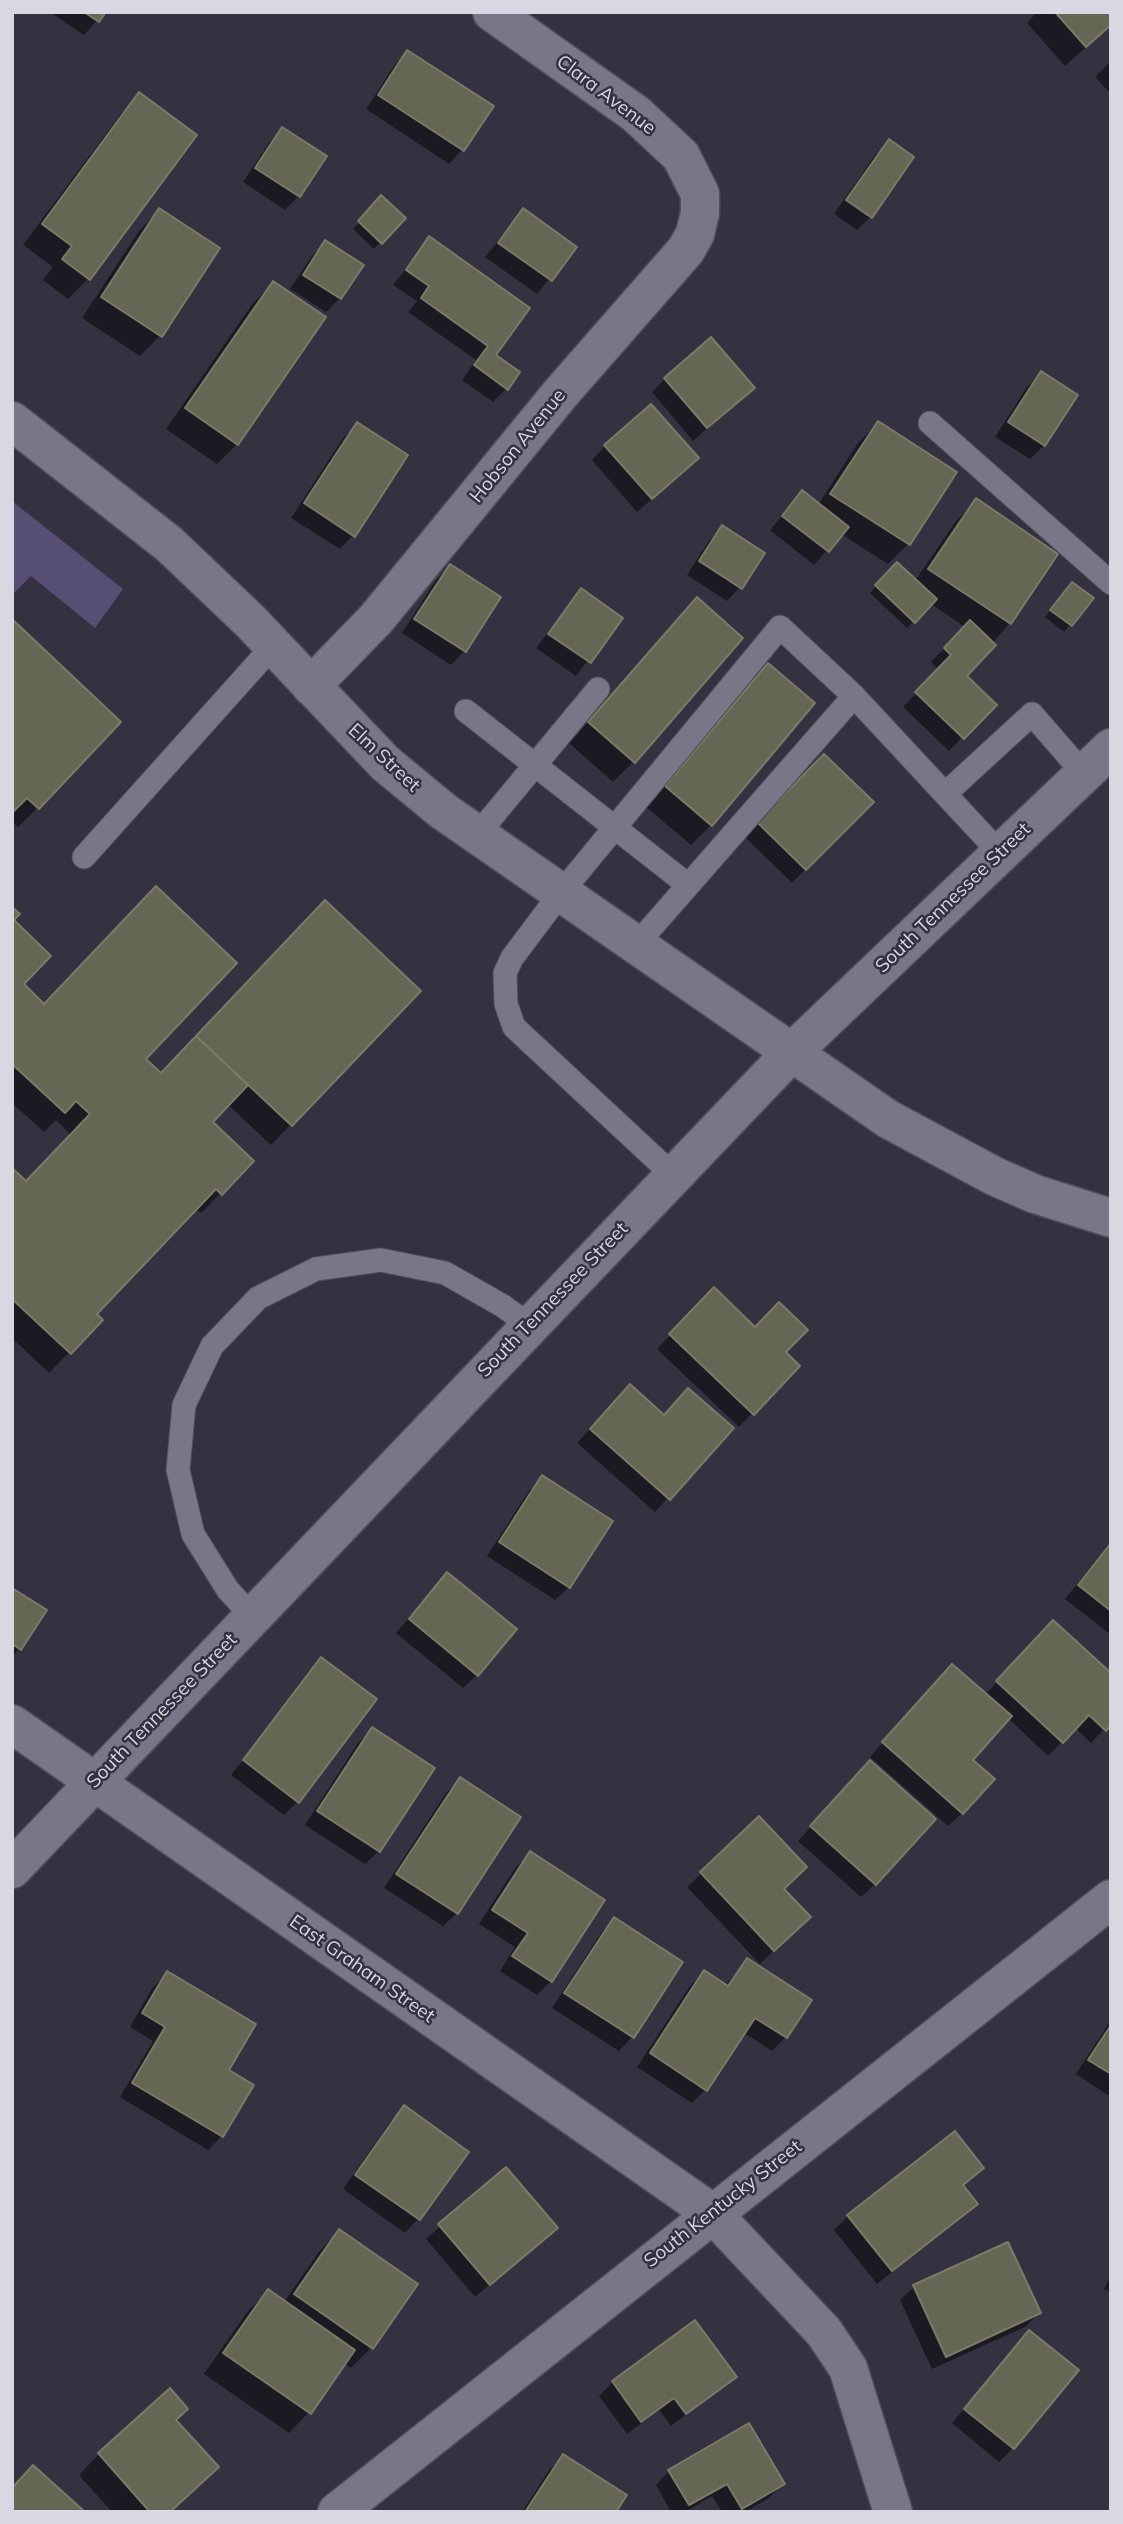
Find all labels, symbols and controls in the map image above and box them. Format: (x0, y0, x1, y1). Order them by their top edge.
street label: Clara Avenue (552, 50, 660, 140)
street label: Hobson Avenue (465, 385, 571, 507)
street label: Elm Street (343, 719, 425, 797)
street label: South Tennessee Street (871, 818, 1035, 978)
street label: South Tennessee Street (473, 1218, 633, 1382)
street label: South Tennessee Street (82, 1629, 242, 1793)
street label: East Graham Street (285, 1910, 439, 2028)
street label: South Kentucky Street (640, 2135, 806, 2273)

